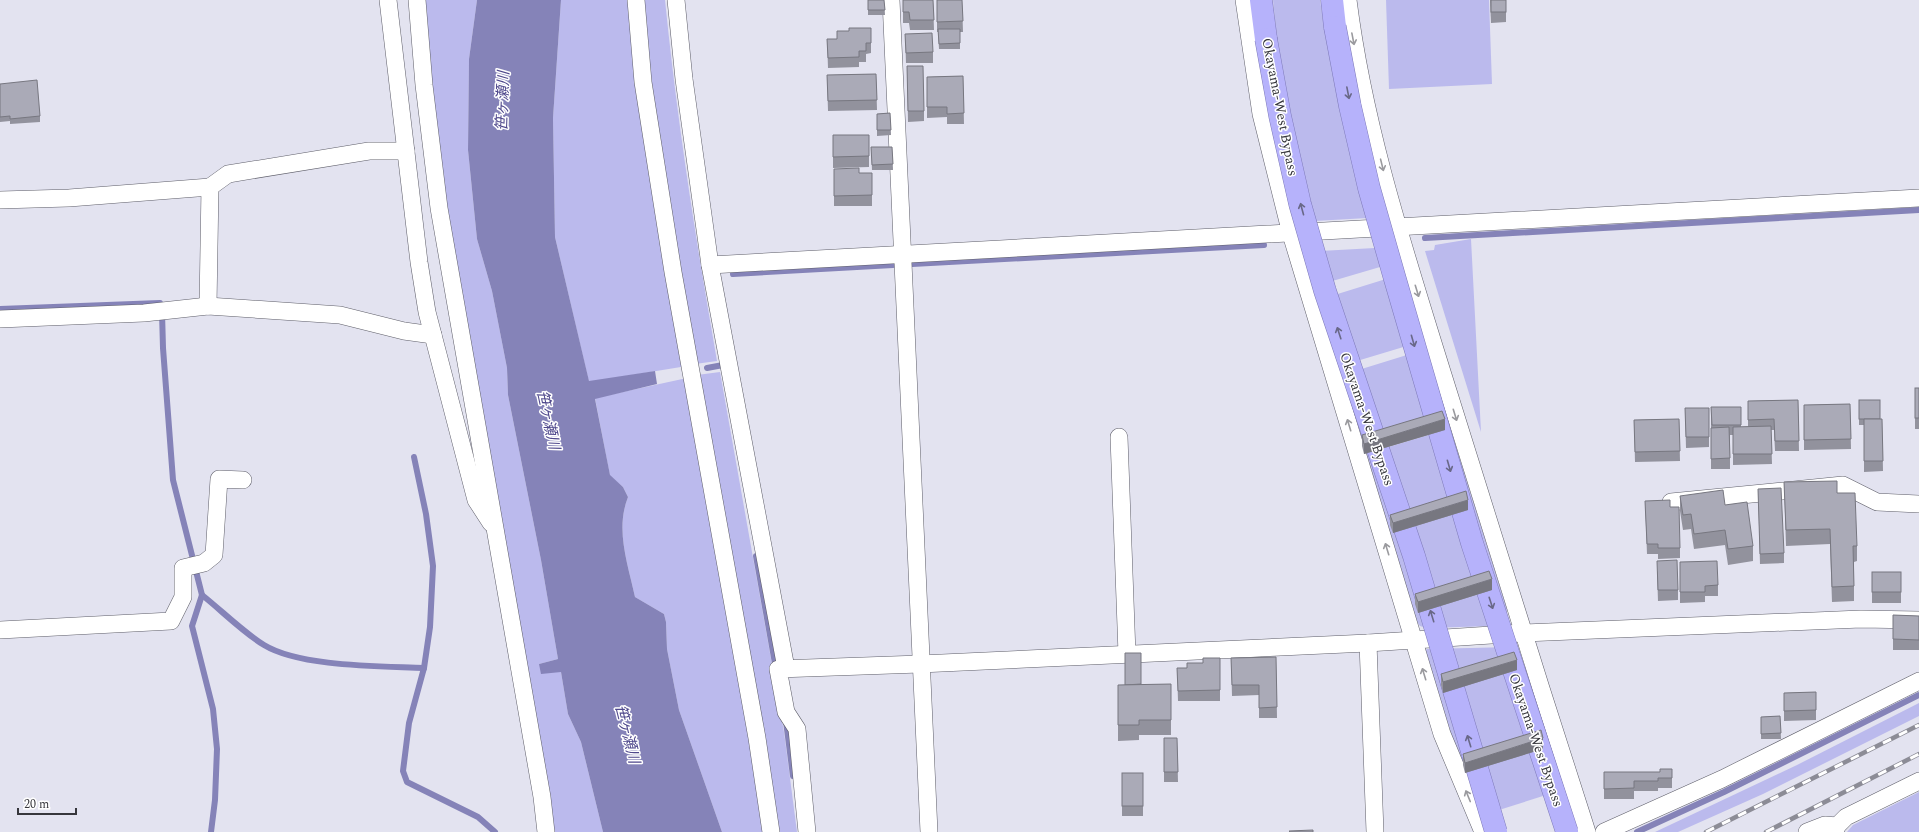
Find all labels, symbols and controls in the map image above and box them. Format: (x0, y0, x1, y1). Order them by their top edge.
one-way arrow (1350, 32, 1358, 45)
street label: Okayama-West Bypass (1256, 36, 1304, 178)
water label: 笹ヶ瀬川 (490, 69, 516, 131)
one-way arrow (1344, 86, 1352, 99)
one-way arrow (1378, 159, 1386, 172)
one-way arrow (1298, 203, 1305, 216)
one-way arrow (1414, 284, 1421, 297)
one-way arrow (1335, 327, 1342, 340)
one-way arrow (1410, 334, 1417, 347)
street label: Okayama-West Bypass (1334, 349, 1400, 489)
water label: 笹ヶ瀬川 (531, 388, 566, 454)
one-way arrow (1452, 408, 1459, 421)
one-way arrow (1345, 418, 1352, 431)
one-way arrow (1446, 459, 1453, 472)
one-way arrow (1383, 543, 1390, 556)
one-way arrow (1487, 597, 1495, 609)
one-way arrow (1428, 610, 1435, 623)
one-way arrow (1420, 667, 1427, 680)
street label: Okayama-West Bypass (1503, 670, 1569, 810)
water label: 笹ヶ瀬川 (609, 702, 646, 768)
one-way arrow (1465, 735, 1472, 748)
scale bar (18, 790, 76, 816)
one-way arrow (1463, 790, 1471, 802)
text: 20 m (24, 795, 49, 814)

